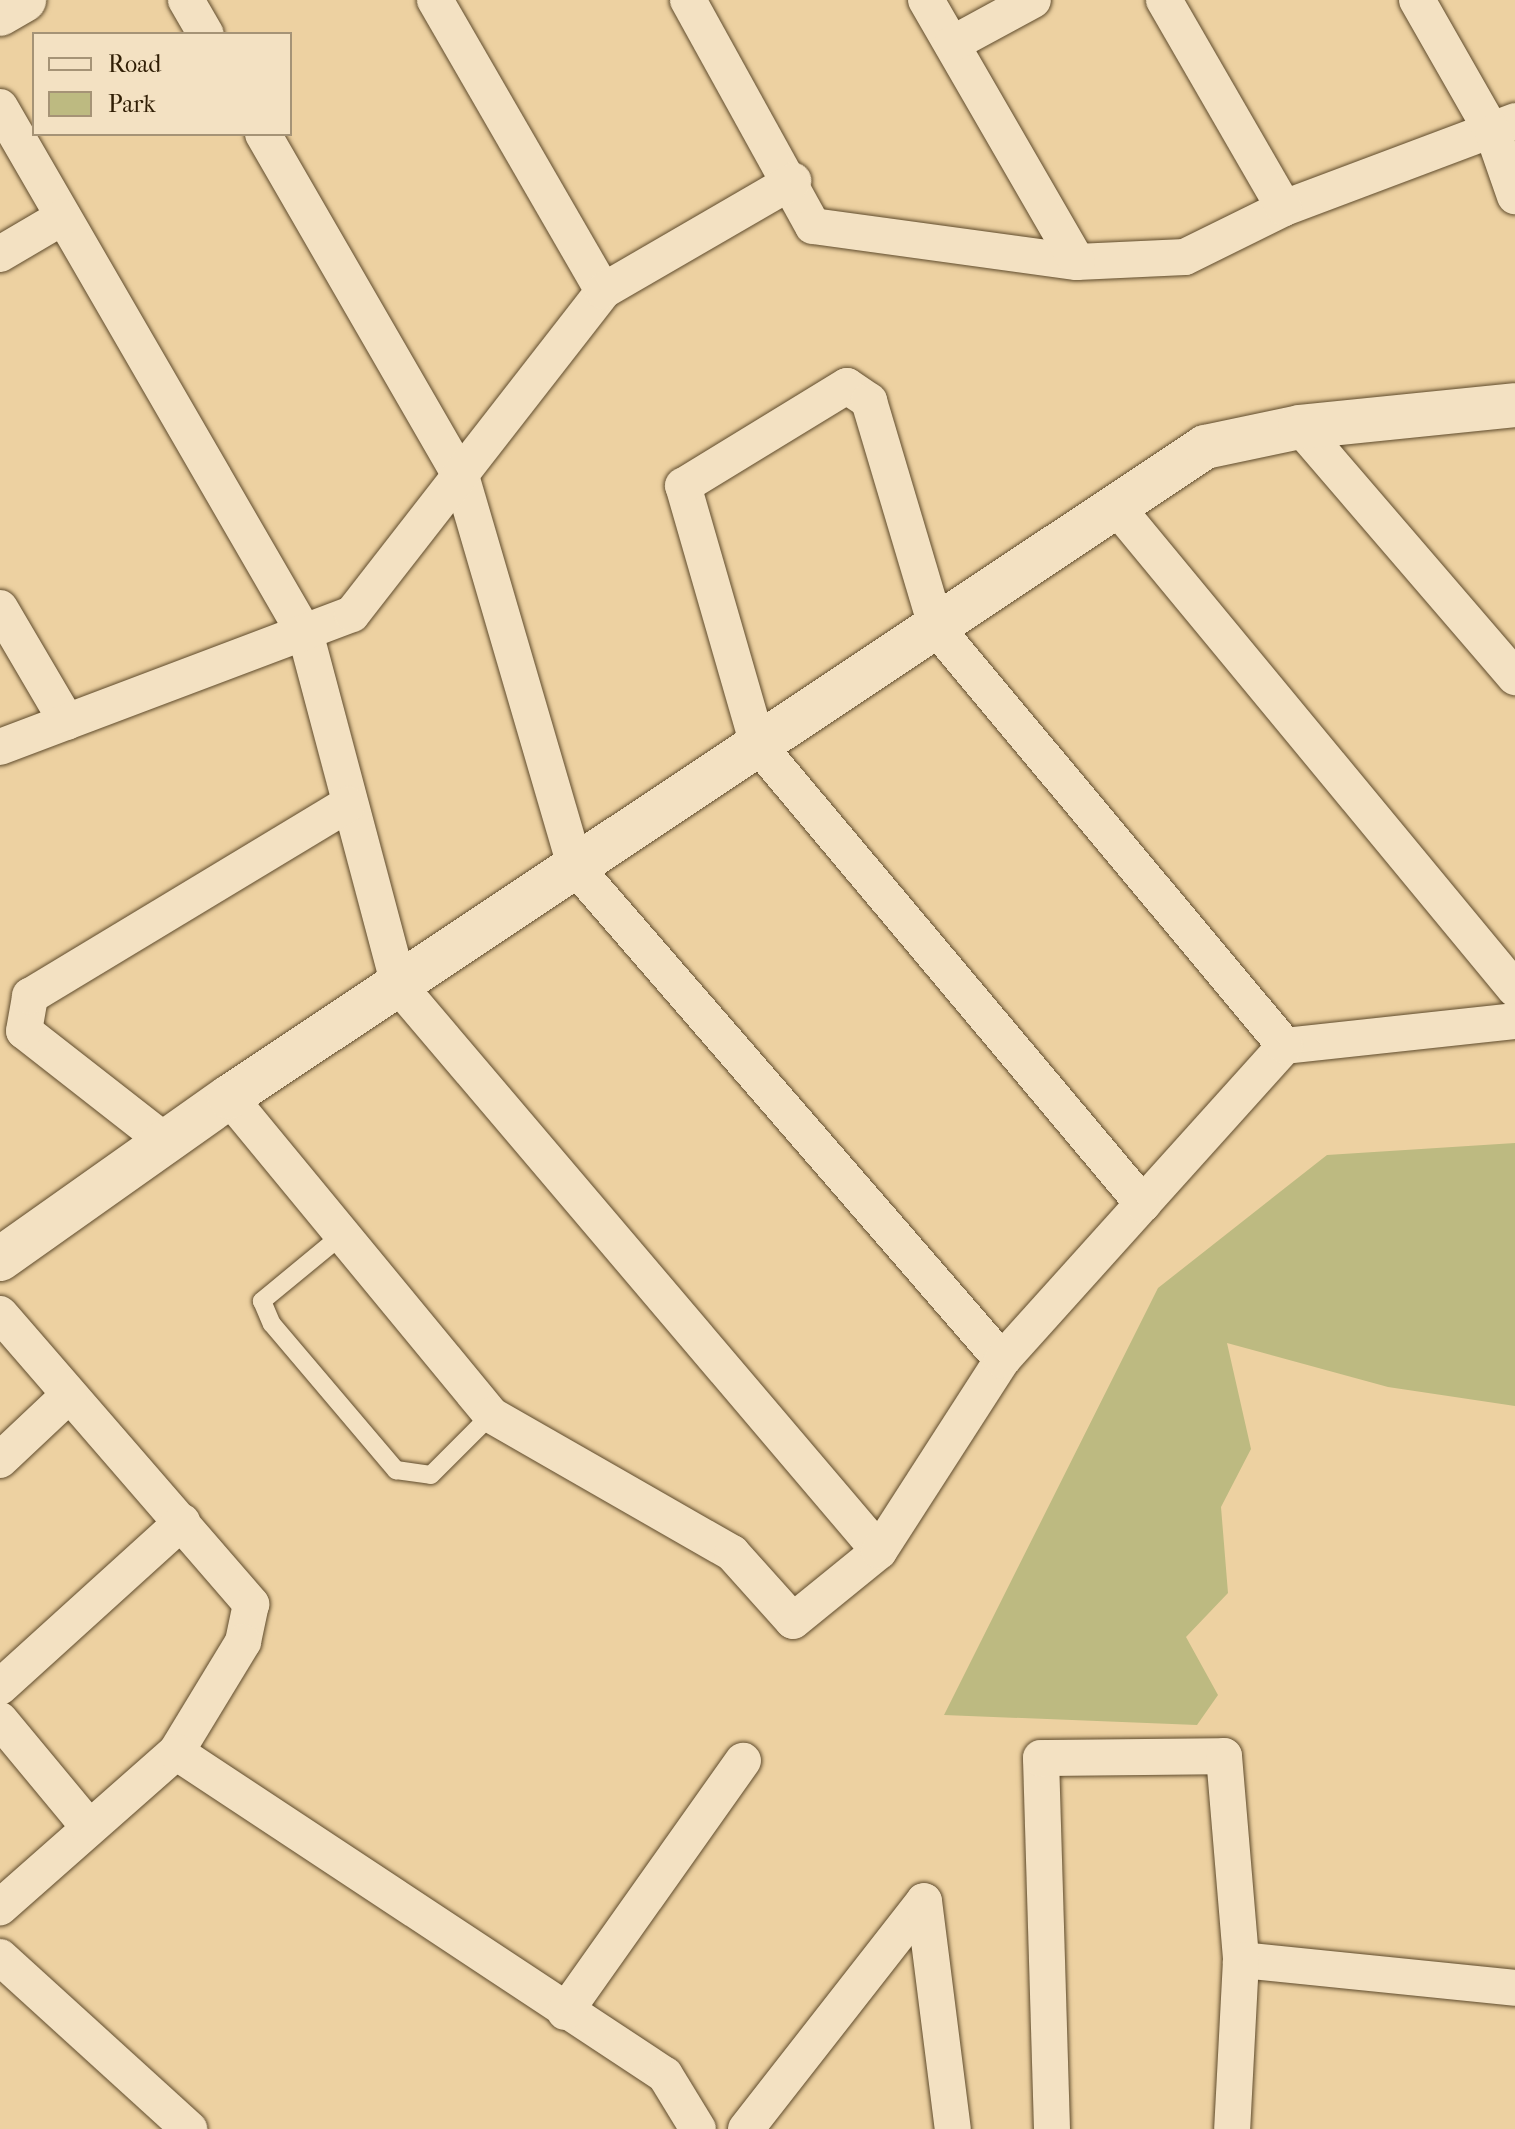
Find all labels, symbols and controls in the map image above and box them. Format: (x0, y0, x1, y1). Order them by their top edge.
legend (32, 32, 292, 136)
text: Road (108, 50, 161, 78)
text: Park (108, 90, 156, 118)

